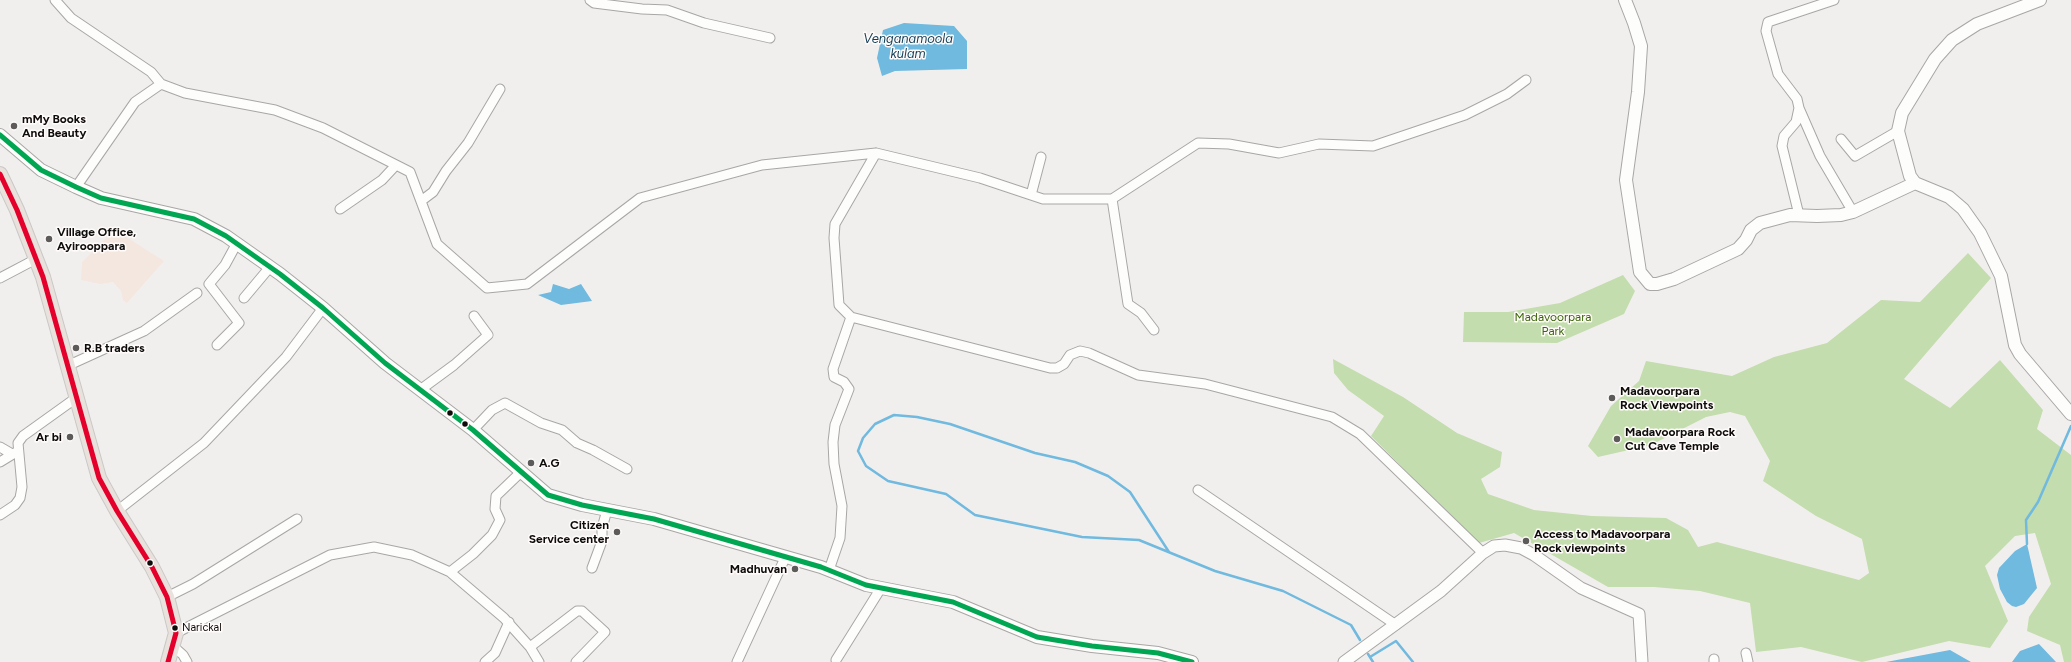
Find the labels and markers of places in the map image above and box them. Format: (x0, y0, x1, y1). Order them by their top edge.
place label: mMy Books And Beauty (22, 112, 86, 140)
marker: mMy Books And Beauty (9, 121, 19, 131)
place label: Village Office, Ayirooppara (57, 225, 136, 253)
marker: Village Office, Ayirooppara (44, 234, 54, 244)
place label: R.B traders (84, 341, 145, 355)
marker: R.B traders (71, 343, 81, 353)
place label: Madavoorpara Rock Viewpoints (1620, 384, 1713, 412)
marker: Madavoorpara Rock Viewpoints (1607, 393, 1617, 403)
unlabelled marker (445, 408, 455, 418)
unlabelled marker (460, 419, 470, 429)
place label: Madavoorpara Rock Cut Cave Temple (1625, 425, 1735, 453)
place label: Ar bi (36, 430, 62, 444)
marker: Ar bi (65, 432, 75, 442)
marker: Madavoorpara Rock Cut Cave Temple (1612, 434, 1622, 444)
place label: A.G (539, 456, 559, 470)
marker: A.G (526, 458, 536, 468)
place label: Citizen Service center (529, 518, 609, 546)
marker: Citizen Service center (612, 527, 622, 537)
place label: Access to Madavoorpara Rock viewpoints (1534, 527, 1670, 555)
marker: Access to Madavoorpara Rock viewpoints (1521, 536, 1531, 546)
unlabelled marker (145, 558, 155, 568)
place label: Madhuvan (730, 562, 787, 576)
marker: Madhuvan (790, 564, 800, 574)
place label: Narickal (182, 621, 222, 635)
marker: Narickal (170, 623, 180, 633)

